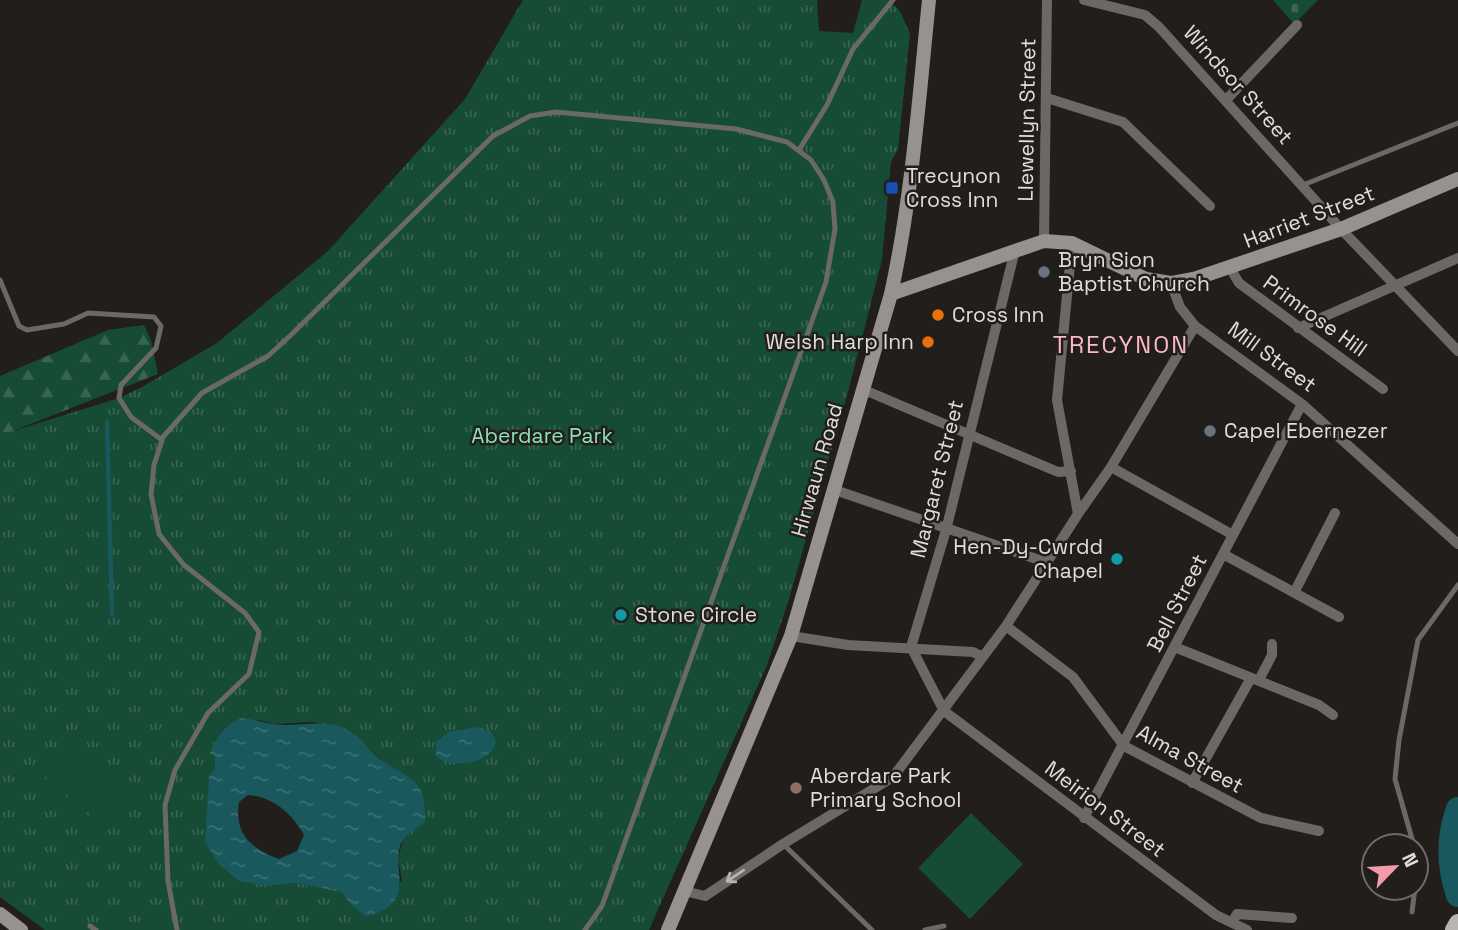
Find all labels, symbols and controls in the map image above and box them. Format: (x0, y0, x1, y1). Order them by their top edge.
street label: Windsor Street (1178, 19, 1299, 150)
street label: Llewellyn Street (1012, 38, 1041, 202)
place label: Trecynon Cross Inn (906, 162, 1001, 213)
street label: Harriet Street (1240, 179, 1378, 254)
marker: Trecynon Cross Inn (884, 180, 900, 196)
place label: Bryn Sion Baptist Church (1058, 246, 1210, 297)
marker: Bryn Sion Baptist Church (1036, 264, 1052, 280)
street label: Primrose Hill (1258, 269, 1373, 362)
place label: Cross Inn (952, 301, 1044, 328)
marker: Cross Inn (930, 307, 946, 323)
street label: Mill Street (1223, 315, 1322, 398)
place label: Welsh Harp Inn (765, 328, 914, 355)
district label: TRECYNON (1053, 329, 1189, 360)
marker: Welsh Harp Inn (920, 334, 936, 350)
street label: Margaret Street (904, 397, 969, 561)
street label: Hirwaun Road (785, 400, 849, 540)
place label: Capel Ebernezer (1224, 417, 1388, 444)
park label: Aberdare Park (471, 422, 613, 449)
marker: Capel Ebernezer (1202, 423, 1218, 439)
place label: Hen-Dy-Cwrdd Chapel (953, 533, 1103, 584)
street label: Bell Street (1140, 549, 1213, 656)
marker: Hen-Dy-Cwrdd Chapel (1109, 551, 1125, 567)
place label: Stone Circle (635, 601, 757, 628)
marker: Stone Circle (613, 607, 629, 623)
street label: Alma Street (1132, 718, 1248, 799)
street label: Meirion Street (1040, 754, 1171, 863)
place label: Aberdare Park Primary School (810, 762, 961, 813)
marker: Aberdare Park Primary School (788, 780, 804, 796)
north arrow (1360, 832, 1430, 902)
text: N (1396, 849, 1424, 871)
one-way arrow (726, 869, 745, 883)

